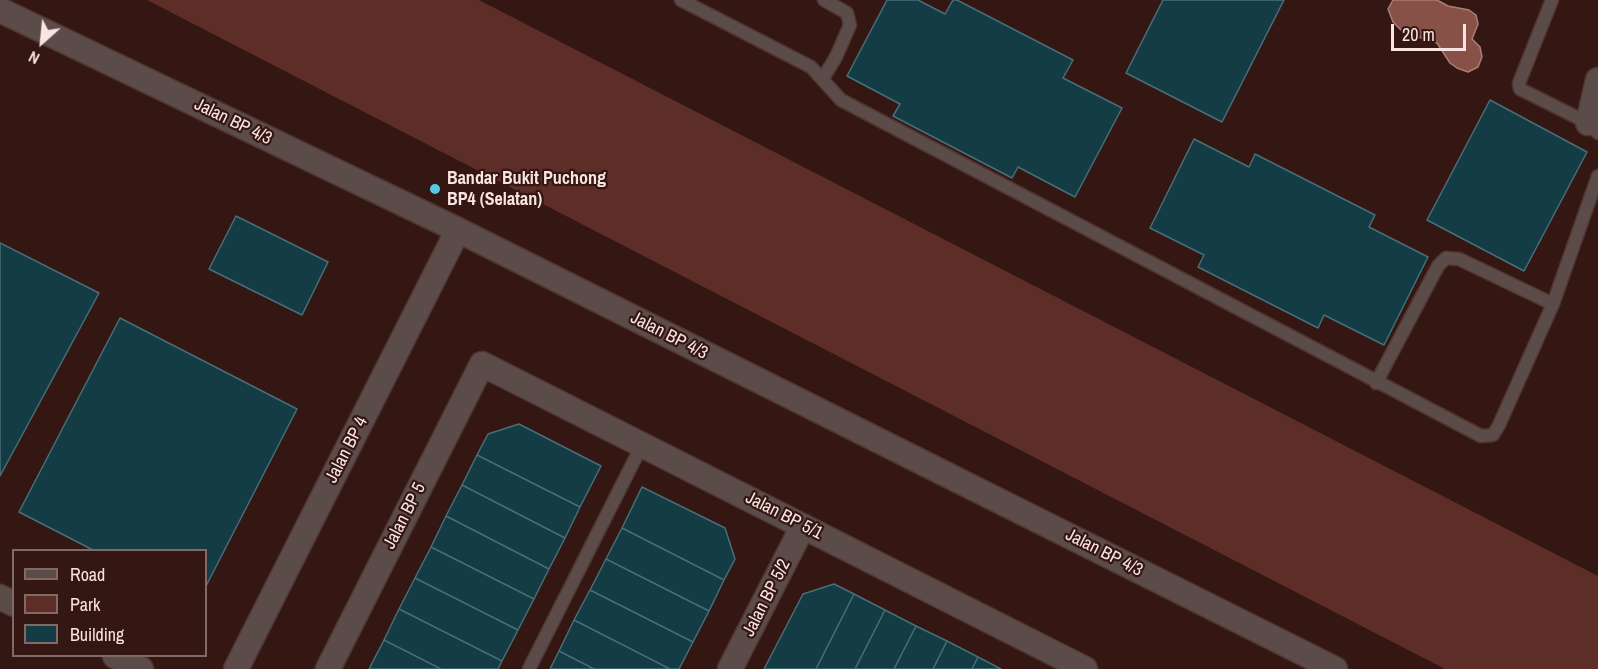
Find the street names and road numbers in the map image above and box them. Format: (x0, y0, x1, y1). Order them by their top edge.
street label: Jalan BP 4/3 (191, 94, 275, 150)
street label: Jalan BP 4/3 (627, 307, 711, 365)
street label: Jalan BP 4 (321, 413, 373, 487)
street label: Jalan BP 5 (379, 479, 431, 553)
street label: Jalan BP 5/1 (742, 487, 826, 545)
street label: Jalan BP 4/3 (1062, 524, 1146, 582)
street label: Jalan BP 5/2 (738, 556, 796, 640)

